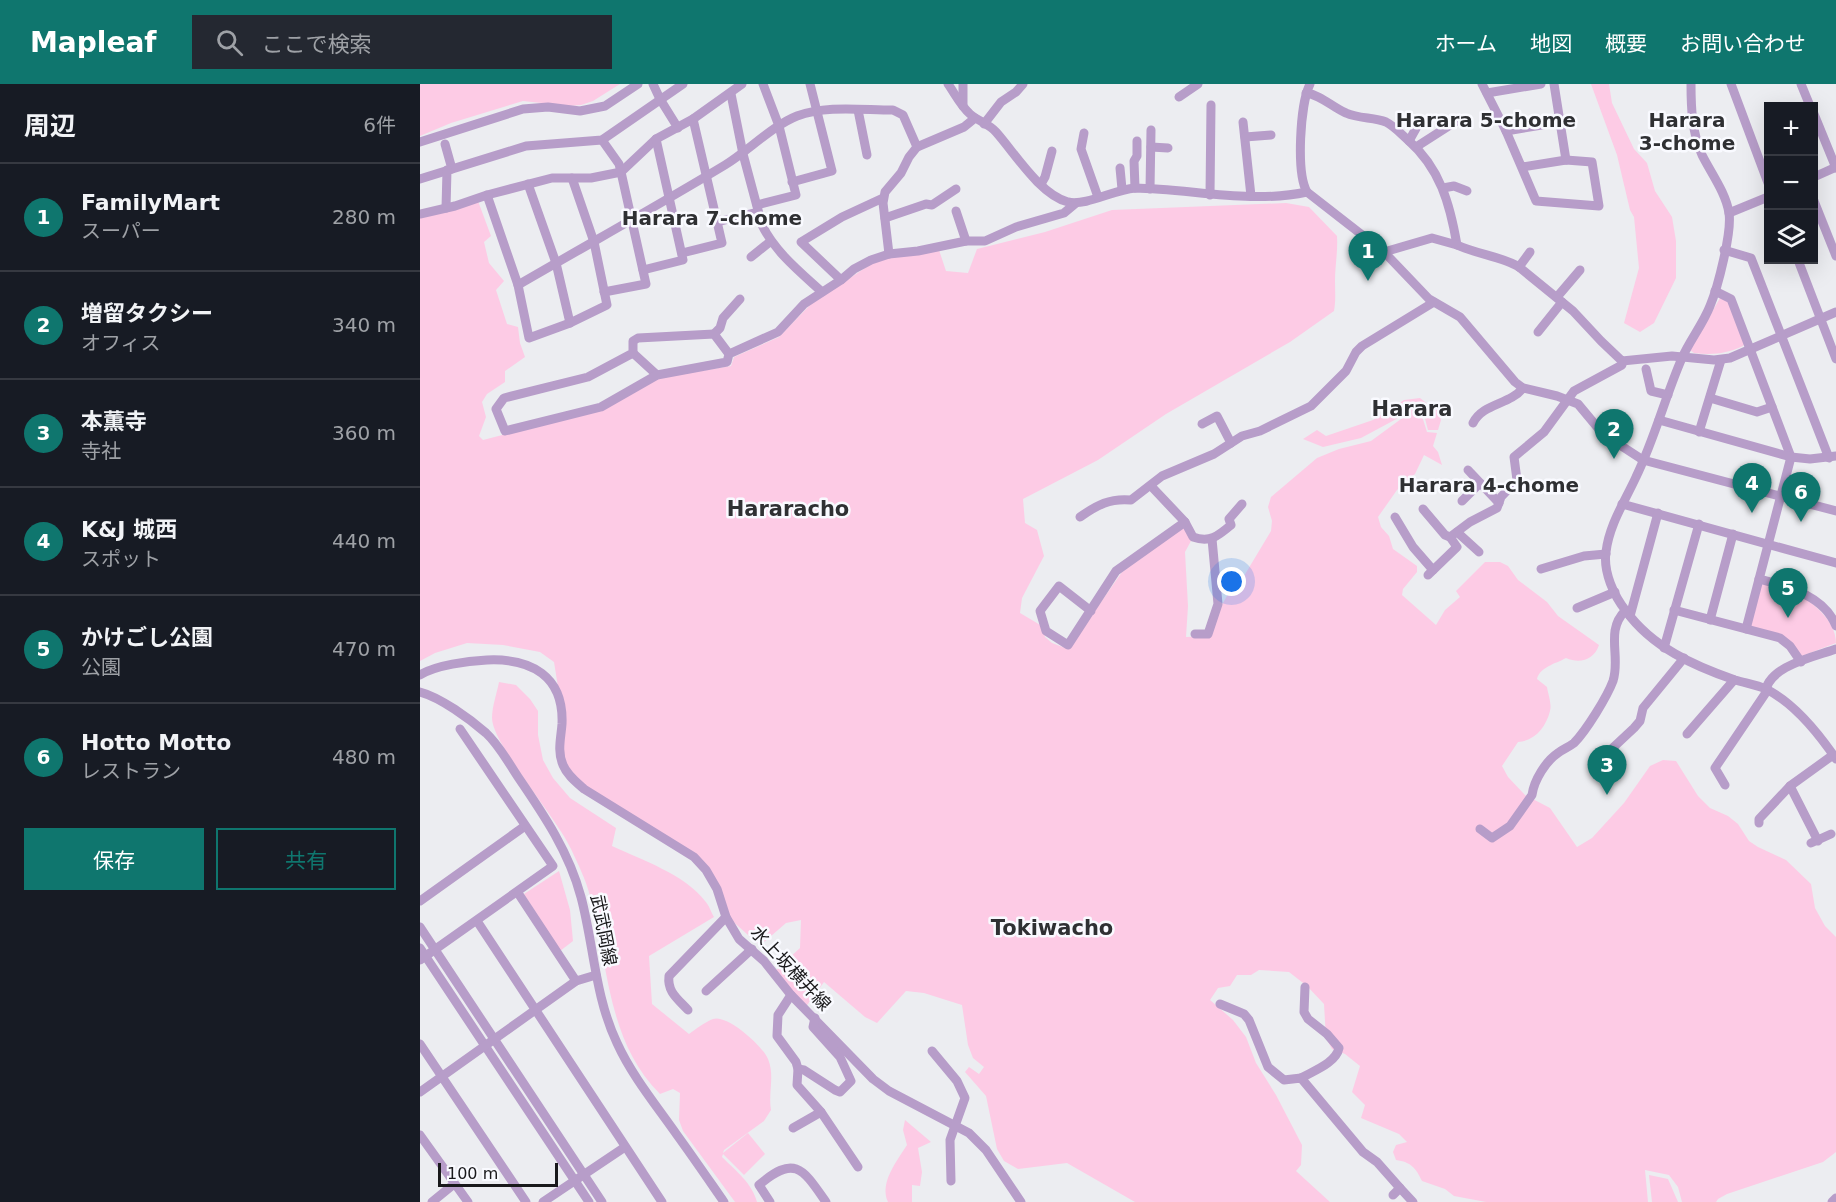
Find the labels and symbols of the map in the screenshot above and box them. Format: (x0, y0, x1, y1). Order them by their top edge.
district label: Harara 5-chome (1396, 108, 1576, 132)
district label: Harara 3-chome (1639, 108, 1735, 155)
district label: Harara 7-chome (622, 206, 802, 230)
pin: 1 (1348, 232, 1388, 281)
district label: Harara (1372, 397, 1452, 421)
pin: 2 (1594, 410, 1634, 459)
pin: 4 (1732, 464, 1772, 513)
pin: 6 (1782, 472, 1820, 522)
district label: Harara 4-chome (1399, 473, 1579, 497)
district label: Hararacho (727, 497, 849, 521)
your location (1217, 567, 1246, 596)
pin: 5 (1768, 568, 1808, 618)
pin: 3 (1588, 746, 1626, 795)
street label: 武武岡線 (587, 893, 621, 967)
district label: Tokiwacho (991, 916, 1113, 940)
street label: 水上坂横井線 (746, 921, 836, 1015)
scale bar (438, 1160, 558, 1188)

